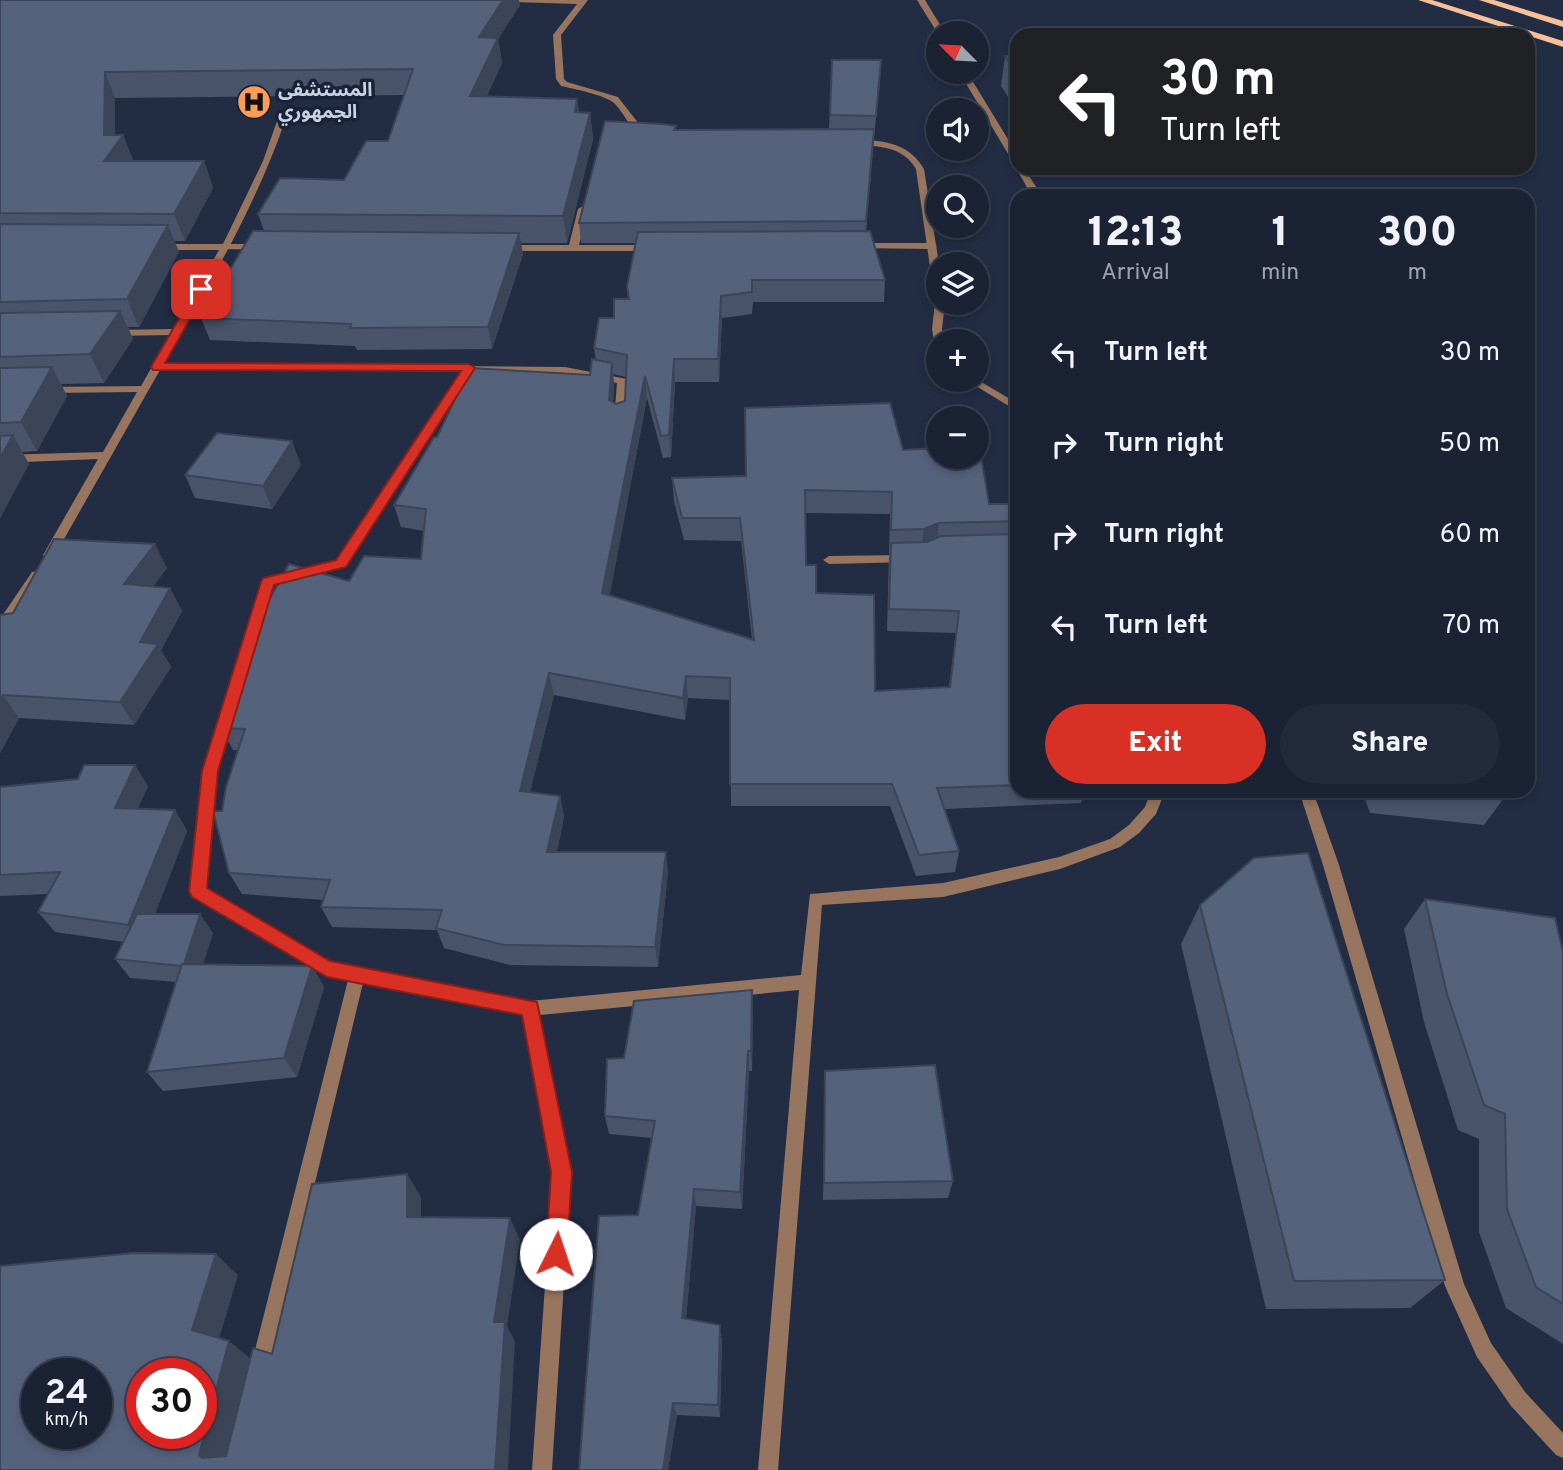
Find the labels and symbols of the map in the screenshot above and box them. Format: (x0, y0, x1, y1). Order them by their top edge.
north arrow (926, 21, 989, 84)
place label: المستشفى الجمهوري (278, 79, 372, 126)
hospital icon: المستشفى الجمهوري (235, 83, 273, 121)
pin (171, 259, 231, 319)
position arrow (519, 1217, 593, 1291)
speed limit sign: 30 (126, 1358, 217, 1449)

